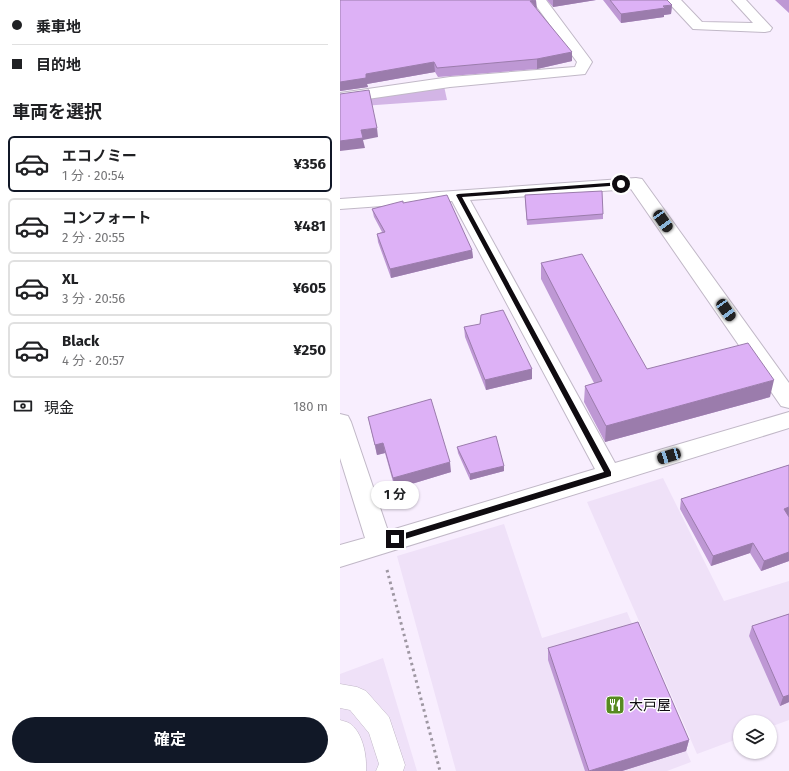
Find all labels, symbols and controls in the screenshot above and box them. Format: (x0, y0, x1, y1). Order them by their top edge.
text: 乗車地 (36, 18, 81, 36)
text: 目的地 (36, 56, 81, 74)
text: 車両を選択 (12, 101, 102, 123)
icon: car (14, 146, 50, 182)
text: エコノミー (62, 147, 137, 165)
text: ¥356 (293, 155, 326, 173)
text: 1 分 · 20:54 (62, 168, 124, 183)
route start (612, 175, 630, 193)
icon: car (14, 208, 50, 244)
car (651, 208, 675, 234)
text: コンフォート (62, 209, 152, 227)
text: ¥481 (294, 217, 326, 235)
text: 2 分 · 20:55 (62, 230, 125, 245)
icon: car (14, 270, 50, 306)
text: XL (62, 270, 78, 288)
text: ¥605 (293, 279, 326, 297)
text: 3 分 · 20:56 (62, 291, 125, 306)
car (714, 297, 738, 323)
icon: car (14, 332, 50, 368)
text: Black (62, 332, 99, 350)
text: ¥250 (293, 341, 326, 359)
text: 4 分 · 20:57 (62, 353, 124, 368)
icon: cash (12, 395, 34, 417)
text: 現金 (44, 399, 74, 417)
text: 180 m (293, 399, 328, 414)
car (656, 447, 682, 465)
callout: 1 分 (371, 481, 419, 509)
text: 1 分 (384, 487, 406, 502)
route end (386, 530, 404, 548)
restaurant icon: 大戸屋 (604, 694, 626, 716)
place label: 大戸屋 (629, 697, 671, 714)
map controls (733, 715, 777, 759)
button: layers (733, 715, 777, 759)
button: 確定 (12, 717, 328, 763)

